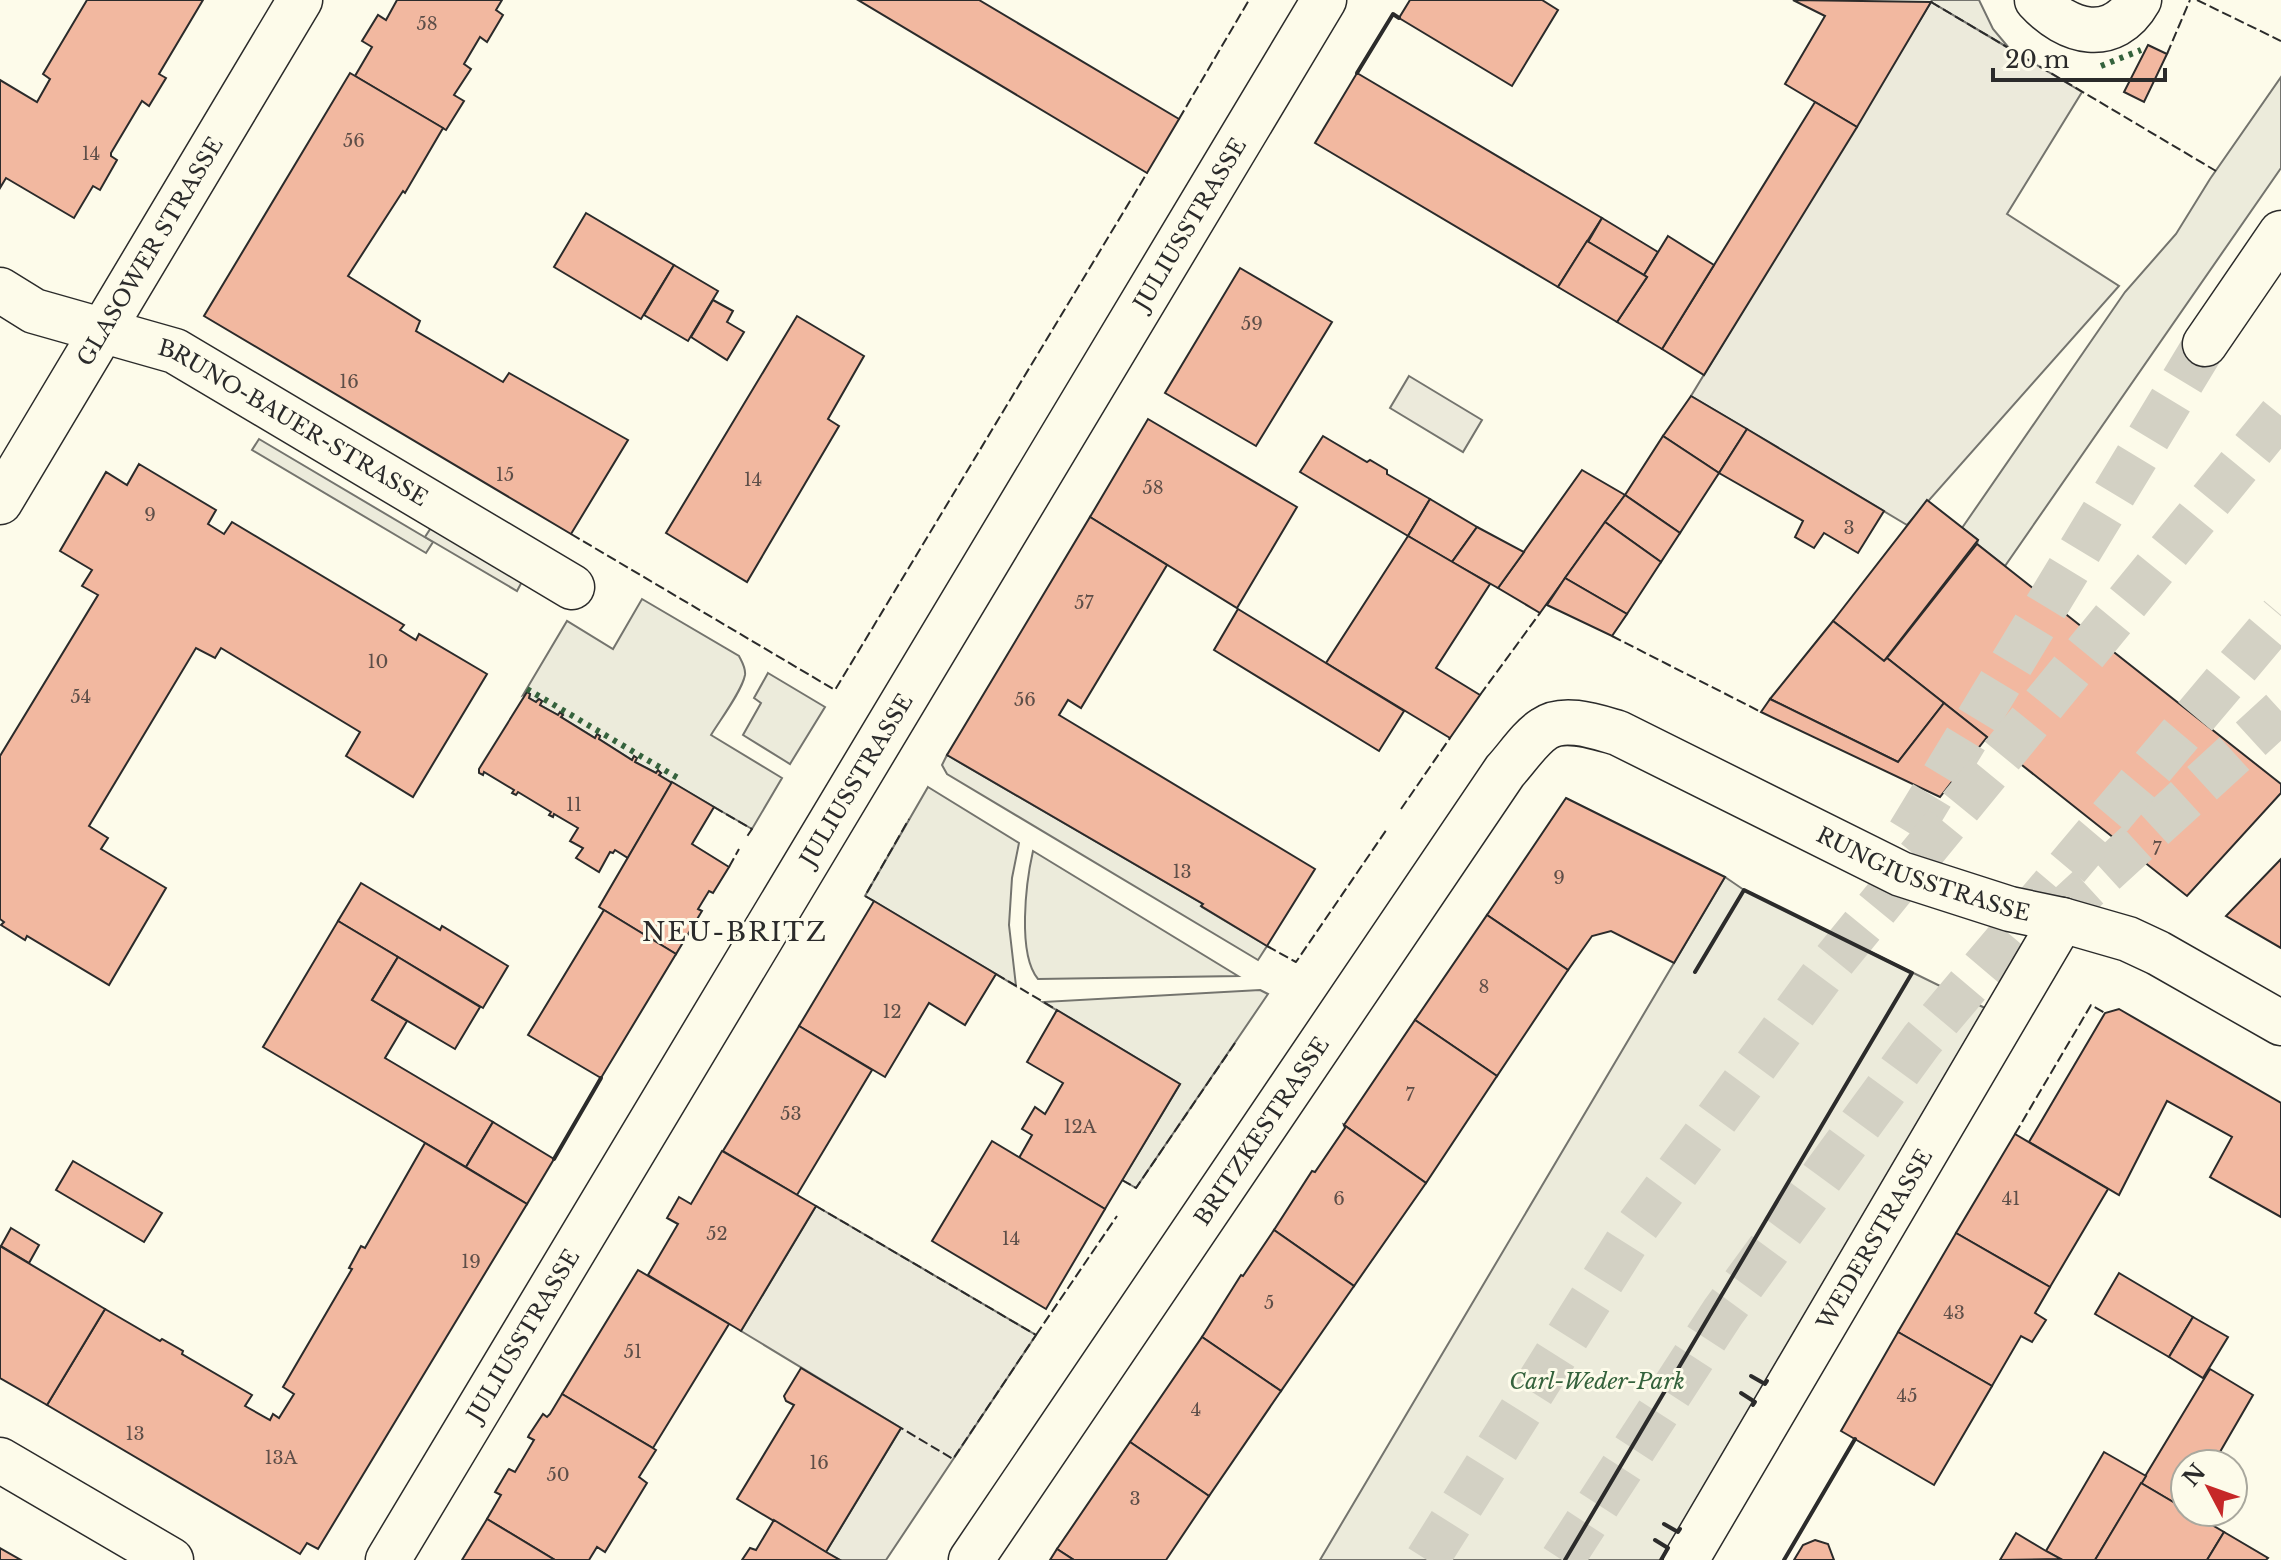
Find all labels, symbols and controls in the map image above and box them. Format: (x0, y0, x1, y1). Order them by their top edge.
house number: 58 (416, 13, 438, 35)
scale bar (1993, 32, 2165, 82)
text: 20 m (2005, 45, 2070, 74)
house number: 56 (343, 130, 365, 152)
street label: GLASOWER STRASSE (71, 132, 229, 371)
street label: JULIUSSTRASSE (1126, 133, 1252, 318)
house number: 14 (82, 143, 100, 165)
house number: 59 (1241, 313, 1263, 335)
street label: BRUNO-BAUER-STRASSE (155, 333, 433, 512)
house number: 16 (339, 371, 359, 393)
house number: 15 (496, 464, 514, 486)
house number: 14 (744, 469, 762, 491)
house number: 58 (1142, 477, 1164, 499)
house number: 9 (144, 504, 156, 526)
house number: 3 (1843, 517, 1855, 539)
house number: 57 (1074, 592, 1095, 614)
house number: 10 (368, 651, 388, 673)
house number: 54 (71, 686, 91, 708)
street label: JULIUSSTRASSE (793, 689, 918, 873)
house number: 56 (1014, 689, 1036, 711)
house number: 11 (566, 794, 582, 816)
street label: RUNGIUSSTRASSE (1812, 821, 2033, 926)
house number: 7 (2152, 838, 2162, 860)
house number: 13 (1172, 861, 1192, 883)
house number: 9 (1553, 867, 1565, 889)
district label: NEU-BRITZ (642, 916, 828, 948)
house number: 8 (1479, 976, 1489, 998)
house number: 12 (882, 1001, 902, 1023)
street label: BRITZKESTRASSE (1188, 1032, 1335, 1230)
house number: 7 (1405, 1084, 1415, 1106)
house number: 53 (780, 1103, 802, 1125)
house number: 12A (1063, 1116, 1098, 1138)
street label: WEDERSTRASSE (1810, 1144, 1938, 1335)
house number: 6 (1333, 1188, 1345, 1210)
house number: 41 (2002, 1188, 2020, 1210)
house number: 52 (706, 1223, 728, 1245)
house number: 14 (1002, 1228, 1020, 1250)
street label: JULIUSSTRASSE (459, 1244, 585, 1429)
house number: 19 (461, 1251, 481, 1273)
house number: 5 (1264, 1292, 1274, 1314)
house number: 43 (1943, 1302, 1965, 1324)
house number: 51 (624, 1341, 642, 1363)
park label: Carl-Weder-Park (1509, 1368, 1685, 1395)
house number: 45 (1897, 1385, 1917, 1407)
house number: 4 (1191, 1399, 1201, 1421)
house number: 13 (125, 1423, 145, 1445)
house number: 13A (264, 1447, 299, 1469)
north arrow (2169, 1448, 2249, 1528)
house number: 16 (809, 1452, 829, 1474)
text: N (2177, 1458, 2211, 1492)
house number: 50 (546, 1464, 570, 1486)
house number: 3 (1129, 1488, 1141, 1510)

